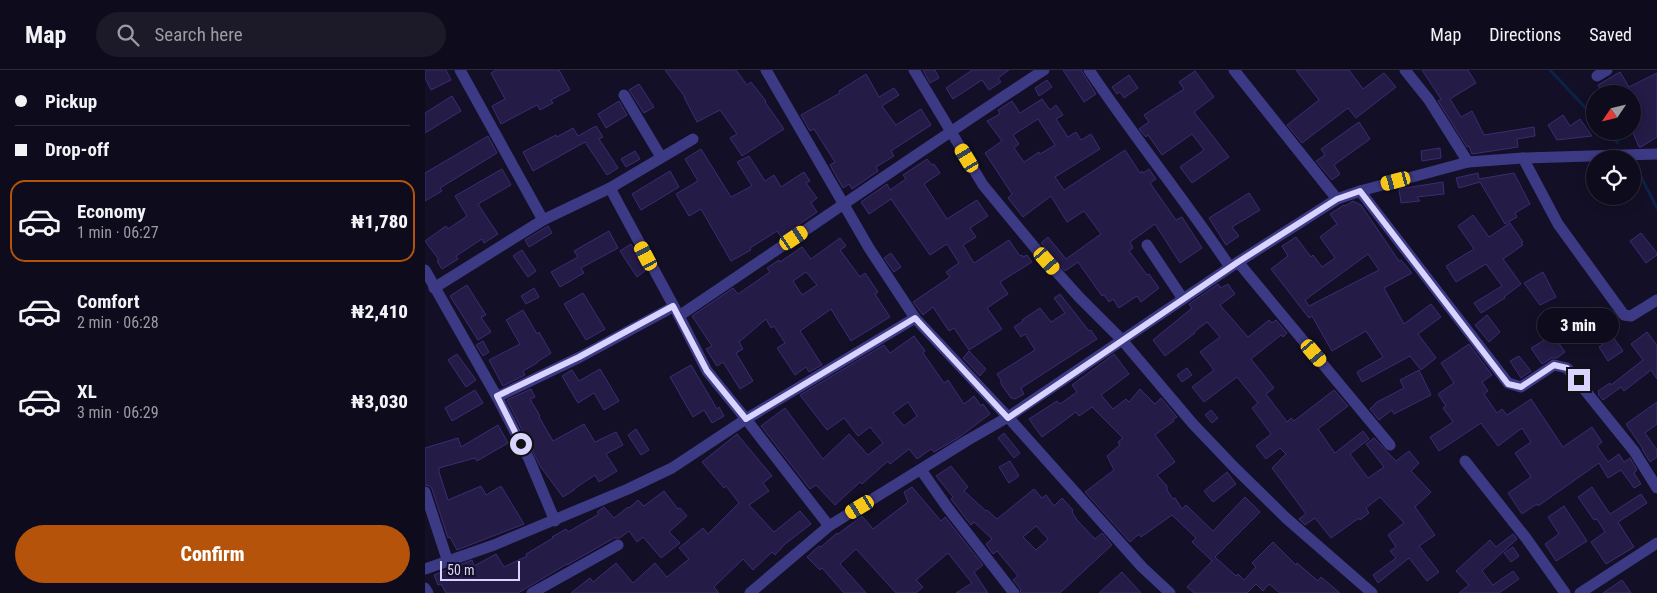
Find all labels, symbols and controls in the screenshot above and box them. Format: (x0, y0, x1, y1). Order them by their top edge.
search box (96, 12, 446, 57)
text: Map (25, 21, 66, 49)
icon: search (114, 21, 142, 49)
text: Search here (154, 23, 243, 46)
text: Map (1430, 24, 1461, 45)
text: Directions (1489, 24, 1561, 45)
text: Saved (1589, 24, 1632, 45)
north arrow (1586, 85, 1641, 140)
map controls (1586, 85, 1641, 205)
text: Pickup (45, 90, 97, 113)
text: Drop-off (45, 138, 109, 161)
car (952, 141, 981, 175)
button: locate (1586, 150, 1641, 205)
car (1379, 170, 1412, 192)
icon: car (17, 199, 62, 244)
text: Economy (77, 200, 146, 223)
text: ₦1,780 (351, 210, 408, 233)
text: 1 min · 06:27 (77, 223, 159, 242)
car (777, 223, 810, 253)
car (632, 239, 659, 273)
car (1031, 245, 1062, 277)
icon: car (17, 289, 62, 334)
text: Comfort (77, 290, 140, 313)
text: ₦2,410 (351, 300, 408, 323)
callout: 3 min (1538, 308, 1620, 342)
text: 2 min · 06:28 (77, 313, 159, 332)
text: 3 min (1560, 316, 1596, 335)
car (1298, 337, 1329, 369)
route end (1568, 369, 1590, 391)
icon: car (17, 379, 62, 424)
text: XL (77, 380, 97, 403)
text: ₦3,030 (351, 390, 408, 413)
text: 3 min · 06:29 (77, 403, 159, 422)
route start (510, 433, 532, 455)
car (843, 493, 876, 521)
button: Confirm (15, 525, 410, 583)
scale bar (440, 558, 520, 581)
text: 50 m (447, 562, 475, 578)

